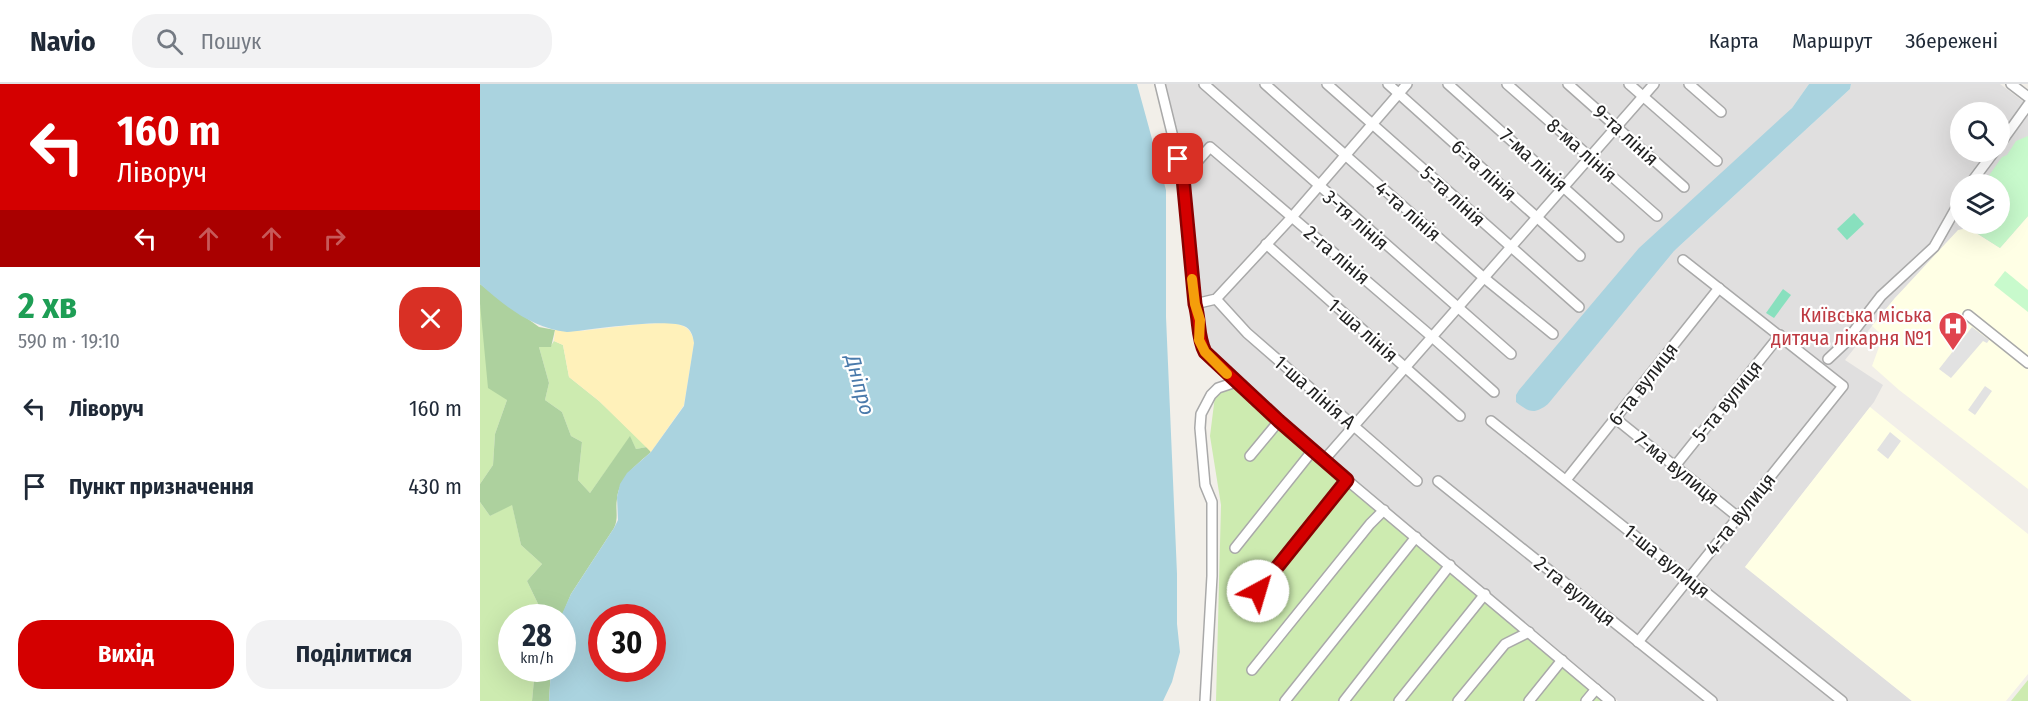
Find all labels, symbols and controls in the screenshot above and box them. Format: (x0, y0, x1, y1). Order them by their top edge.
search box (132, 14, 552, 68)
text: Navio (30, 25, 96, 58)
icon: search (153, 25, 186, 58)
text: Пошук (201, 28, 261, 55)
text: Карта (1709, 28, 1759, 54)
text: Маршрут (1792, 28, 1872, 54)
text: Збережені (1905, 28, 1998, 54)
street label: 9-та лінія (1588, 99, 1664, 171)
map controls (1950, 102, 2010, 234)
button: search (1950, 102, 2010, 162)
text: 160 m (117, 106, 220, 156)
icon: left (18, 108, 96, 186)
street label: 8-ма лінія (1542, 113, 1622, 187)
street label: 7-ма лінія (1495, 123, 1573, 197)
pin (1152, 133, 1203, 184)
street label: 6-та лінія (1446, 134, 1522, 206)
icon: arrive (1161, 142, 1194, 175)
text: Ліворуч (117, 157, 207, 189)
street label: 5-та лінія (1416, 161, 1490, 231)
button: layers (1950, 174, 2010, 234)
street label: 4-та лінія (1370, 176, 1446, 246)
street label: 3-тя лінія (1318, 185, 1394, 255)
street label: 2-га лінія (1299, 221, 1375, 289)
icon: left (129, 222, 162, 255)
icon: ahead (192, 222, 225, 255)
icon: ahead (255, 222, 288, 255)
icon: right (318, 222, 351, 255)
text: 2 хв (18, 284, 77, 328)
button: close (399, 287, 462, 350)
street label: 1-ша лінія (1323, 293, 1403, 367)
place label: Київська міська дитяча лікарня №1 (1771, 303, 1932, 350)
hospital icon: Київська міська дитяча лікарня №1 (1937, 310, 1969, 352)
text: 590 m · 19:10 (18, 329, 120, 353)
street label: 6-та вулиця (1603, 338, 1683, 430)
water label: Дніпро (839, 350, 880, 418)
street label: 1-ша лінія А (1269, 350, 1361, 434)
street label: 5-та вулиця (1687, 355, 1767, 447)
icon: left (18, 392, 51, 425)
text: Ліворуч (69, 395, 144, 422)
text: 160 m (409, 395, 462, 422)
street label: 7-ма вулиця (1630, 427, 1724, 509)
street label: 4-та вулиця (1700, 468, 1780, 560)
icon: arrive (18, 470, 51, 503)
text: Пункт призначення (69, 473, 254, 500)
text: 430 m (408, 473, 462, 500)
street label: 1-ша вулиця (1619, 519, 1715, 603)
street label: 2-га вулиця (1529, 551, 1621, 631)
position arrow (1226, 559, 1290, 623)
speed limit sign: 30 (588, 604, 666, 682)
text: 28 (522, 618, 552, 654)
button: Вихід (18, 620, 234, 689)
button: Поділитися (246, 620, 462, 689)
text: km/h (520, 649, 554, 667)

